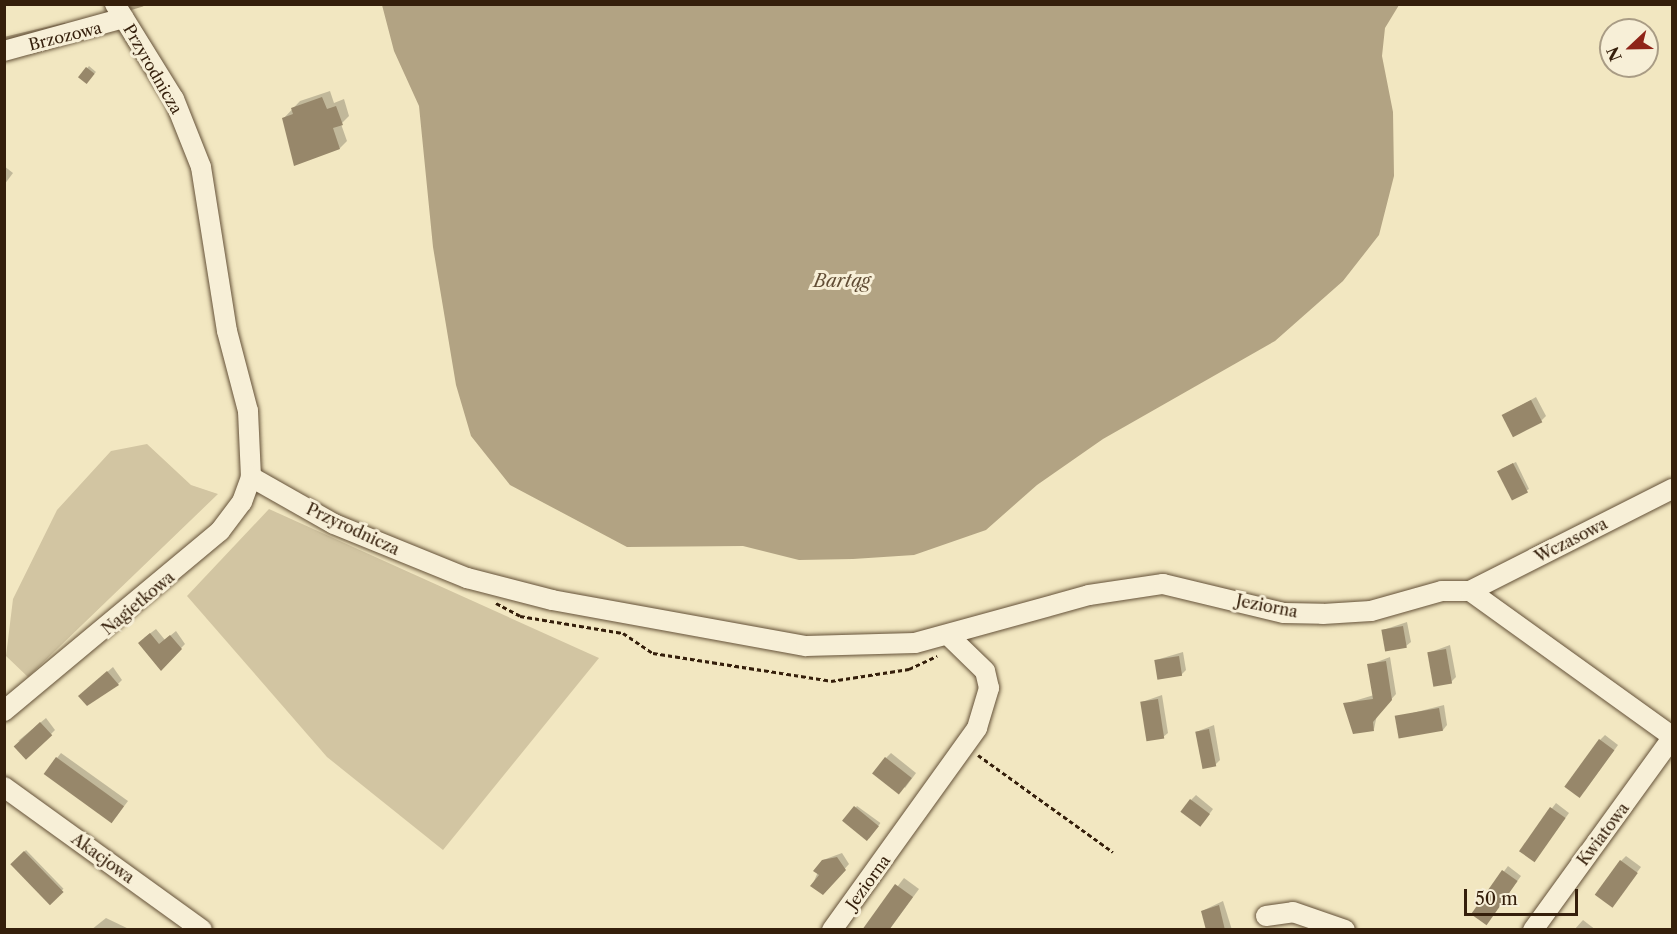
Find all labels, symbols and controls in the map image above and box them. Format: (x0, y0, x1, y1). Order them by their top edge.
street label: Brzozowa (26, 18, 104, 54)
north arrow (1599, 18, 1659, 78)
street label: Przyrodnicza (120, 21, 186, 117)
text: N (1602, 44, 1626, 64)
water label: Bartąg (814, 270, 870, 292)
street label: Przyrodnicza (303, 499, 403, 559)
street label: Wczasowa (1532, 514, 1610, 566)
street label: Nagietkowa (98, 567, 178, 639)
street label: Jeziorna (1234, 591, 1300, 621)
street label: Kwiatowa (1573, 799, 1633, 869)
street label: Akacjowa (68, 829, 138, 887)
street label: Jeziorna (842, 851, 894, 913)
scale bar (1467, 877, 1581, 915)
text: 50 m (1475, 888, 1518, 910)

